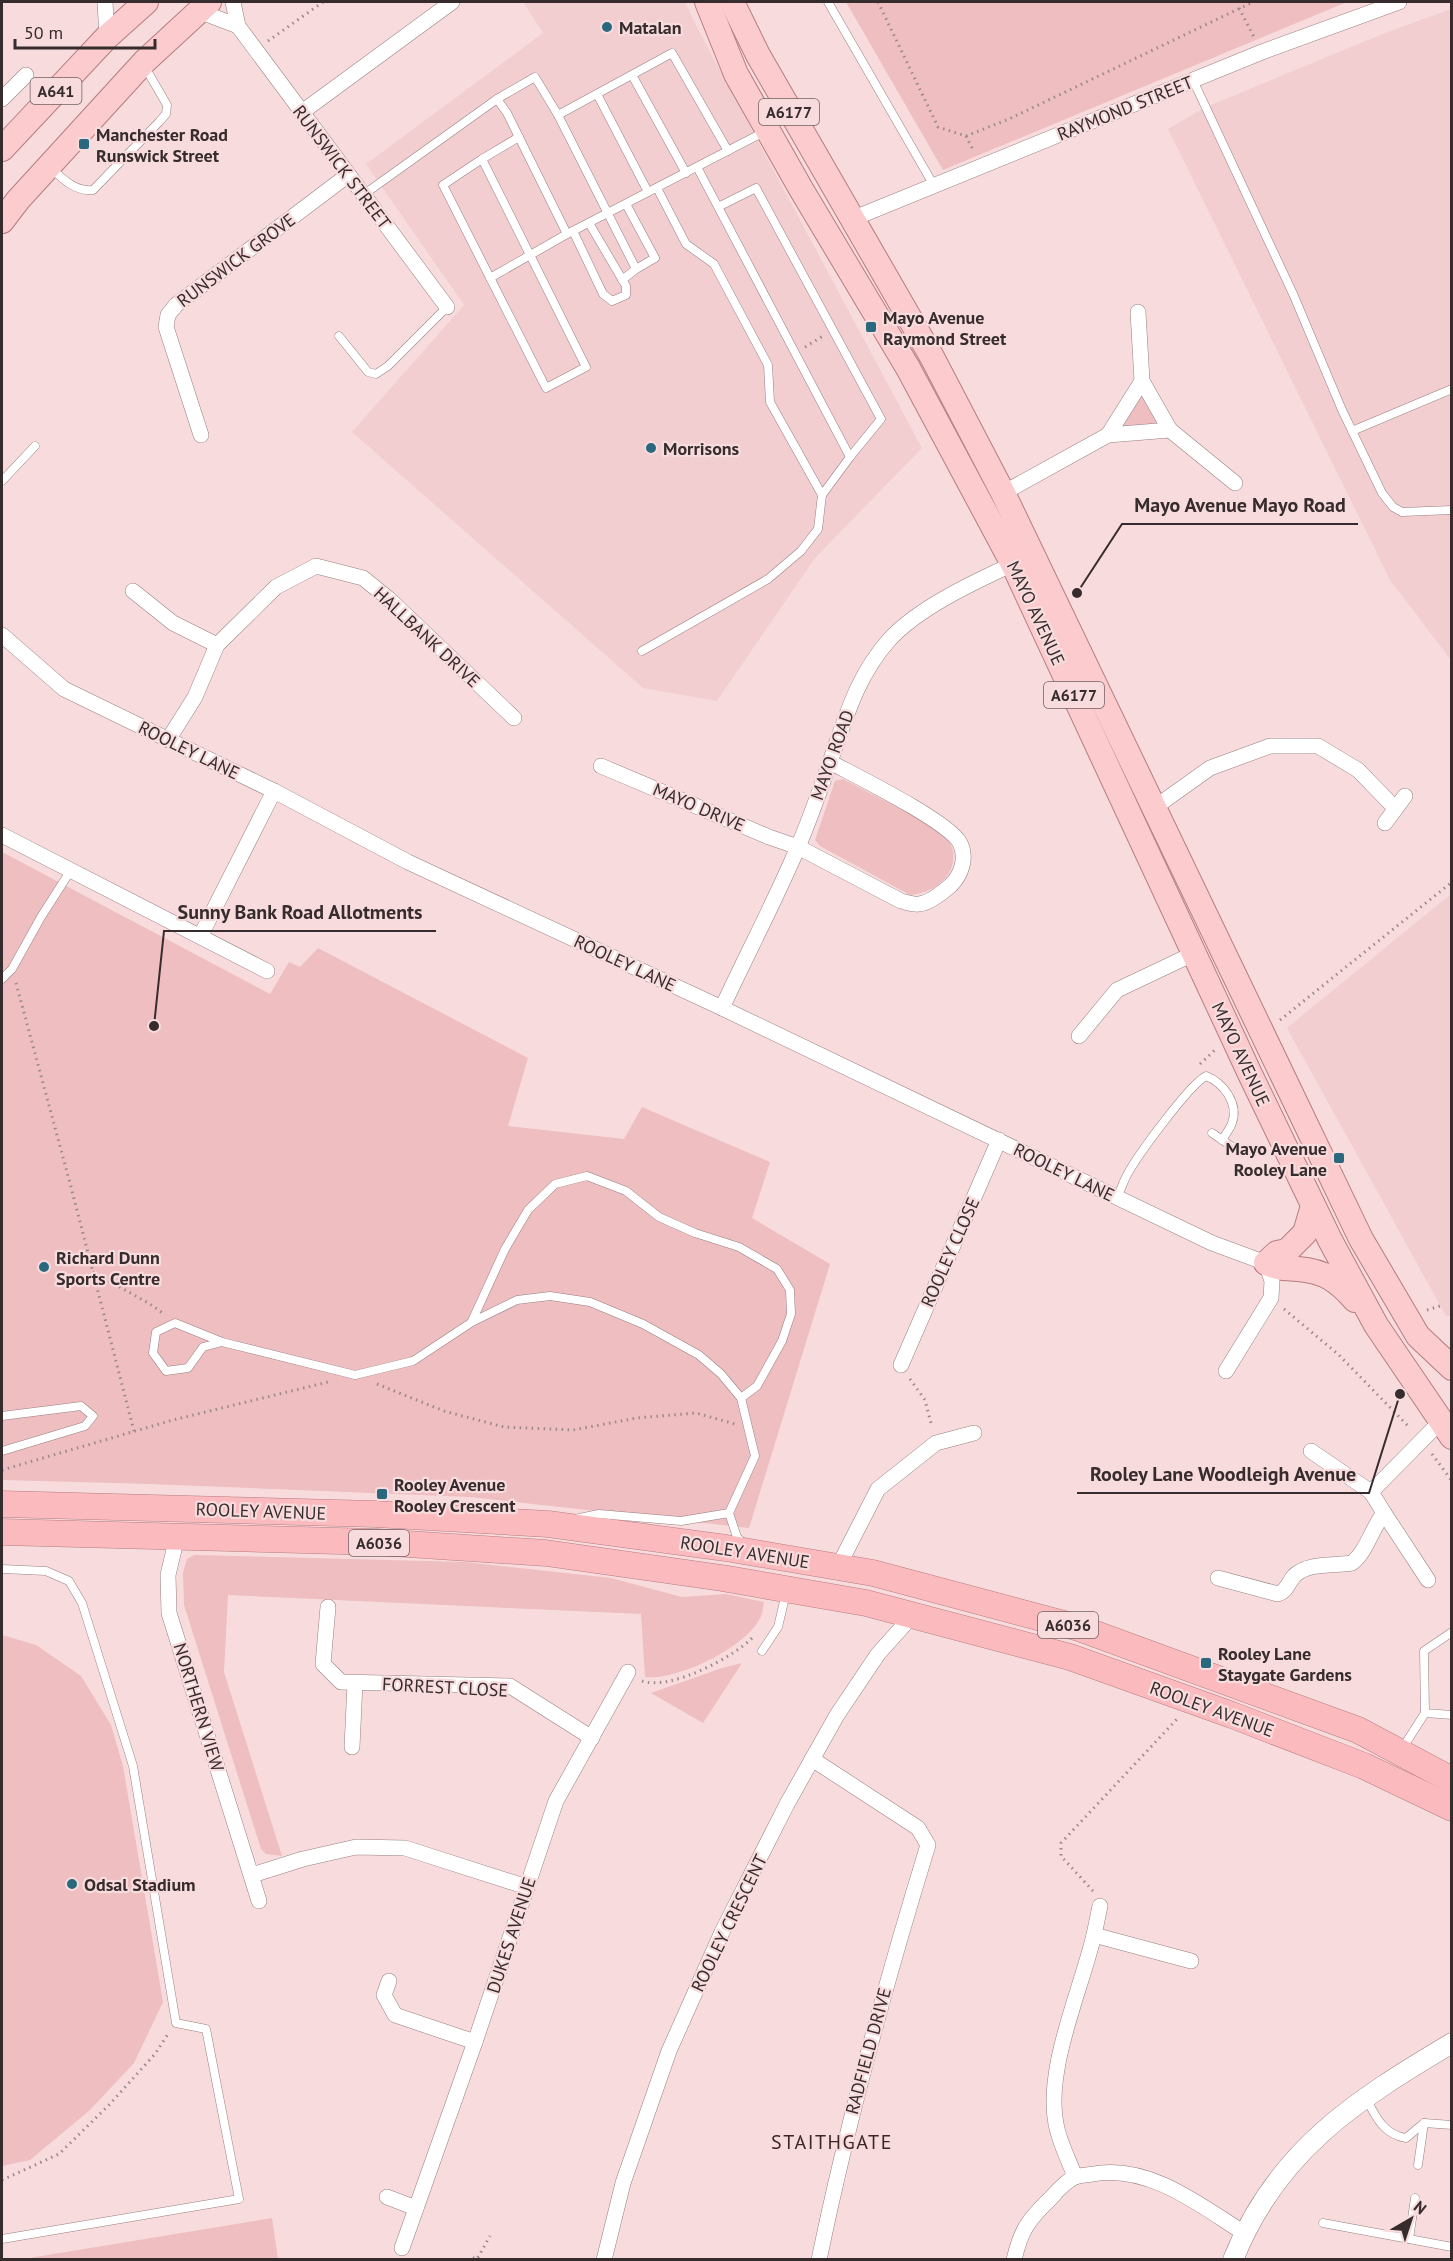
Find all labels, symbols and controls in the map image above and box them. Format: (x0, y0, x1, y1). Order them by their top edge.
scale bar (15, 12, 154, 50)
place label: Matalan (619, 16, 682, 39)
marker: Matalan (600, 20, 614, 34)
text: 50 m (24, 21, 63, 44)
street label: RAYMOND STREET (1054, 70, 1196, 146)
road number: A641 (31, 78, 82, 104)
road number: A6177 (759, 99, 819, 125)
street label: RUNSWICK STREET (288, 100, 396, 234)
place label: Manchester Road Runswick Street (96, 123, 228, 167)
marker: Manchester Road Runswick Street (77, 137, 91, 151)
street label: RUNSWICK GROVE (172, 208, 300, 312)
place label: Mayo Avenue Raymond Street (883, 306, 1007, 350)
marker: Mayo Avenue Raymond Street (864, 320, 878, 334)
place label: Morrisons (663, 437, 740, 460)
marker: Morrisons (644, 441, 658, 455)
callout: Mayo Avenue Mayo Road (1122, 486, 1358, 524)
text: Mayo Avenue Mayo Road (1134, 492, 1346, 518)
street label: MAYO AVENUE (1002, 557, 1070, 669)
street label: HALLBANK DRIVE (369, 582, 485, 692)
road number: A6177 (1044, 682, 1104, 708)
street label: MAYO ROAD (805, 707, 859, 803)
street label: ROOLEY LANE (135, 716, 243, 784)
street label: MAYO DRIVE (650, 777, 748, 837)
callout: Sunny Bank Road Allotments (164, 893, 436, 931)
text: Sunny Bank Road Allotments (178, 899, 422, 925)
street label: ROOLEY LANE (570, 929, 680, 997)
street label: MAYO AVENUE (1207, 998, 1275, 1110)
place label: Mayo Avenue Rooley Lane (1226, 1137, 1327, 1181)
street label: ROOLEY LANE (1010, 1138, 1118, 1206)
marker: Mayo Avenue Rooley Lane (1332, 1151, 1346, 1165)
street label: ROOLEY CLOSE (916, 1194, 984, 1310)
place label: Richard Dunn Sports Centre (56, 1246, 160, 1290)
marker: Richard Dunn Sports Centre (37, 1260, 51, 1274)
callout: Rooley Lane Woodleigh Avenue (1077, 1455, 1369, 1493)
text: Rooley Lane Woodleigh Avenue (1090, 1461, 1356, 1487)
place label: Rooley Avenue Rooley Crescent (394, 1473, 516, 1517)
marker: Rooley Avenue Rooley Crescent (375, 1487, 389, 1501)
street label: ROOLEY AVENUE (195, 1497, 327, 1525)
road number: A6036 (349, 1530, 409, 1556)
street label: ROOLEY AVENUE (679, 1530, 811, 1574)
road number: A6036 (1038, 1612, 1098, 1638)
street label: NORTHERN VIEW (169, 1640, 229, 1774)
place label: Rooley Lane Staygate Gardens (1218, 1642, 1352, 1686)
marker: Rooley Lane Staygate Gardens (1199, 1656, 1213, 1670)
street label: FORREST CLOSE (381, 1672, 509, 1702)
street label: ROOLEY AVENUE (1147, 1676, 1277, 1742)
street label: ROOLEY CRESCENT (686, 1850, 772, 1996)
place label: Odsal Stadium (84, 1873, 196, 1896)
street label: DUKES AVENUE (481, 1874, 541, 1996)
marker: Odsal Stadium (65, 1877, 79, 1891)
street label: RADFIELD DRIVE (840, 1985, 896, 2117)
district label: STAITHGATE (771, 2129, 893, 2155)
north arrow (1381, 2189, 1441, 2249)
text: N (1410, 2196, 1431, 2218)

